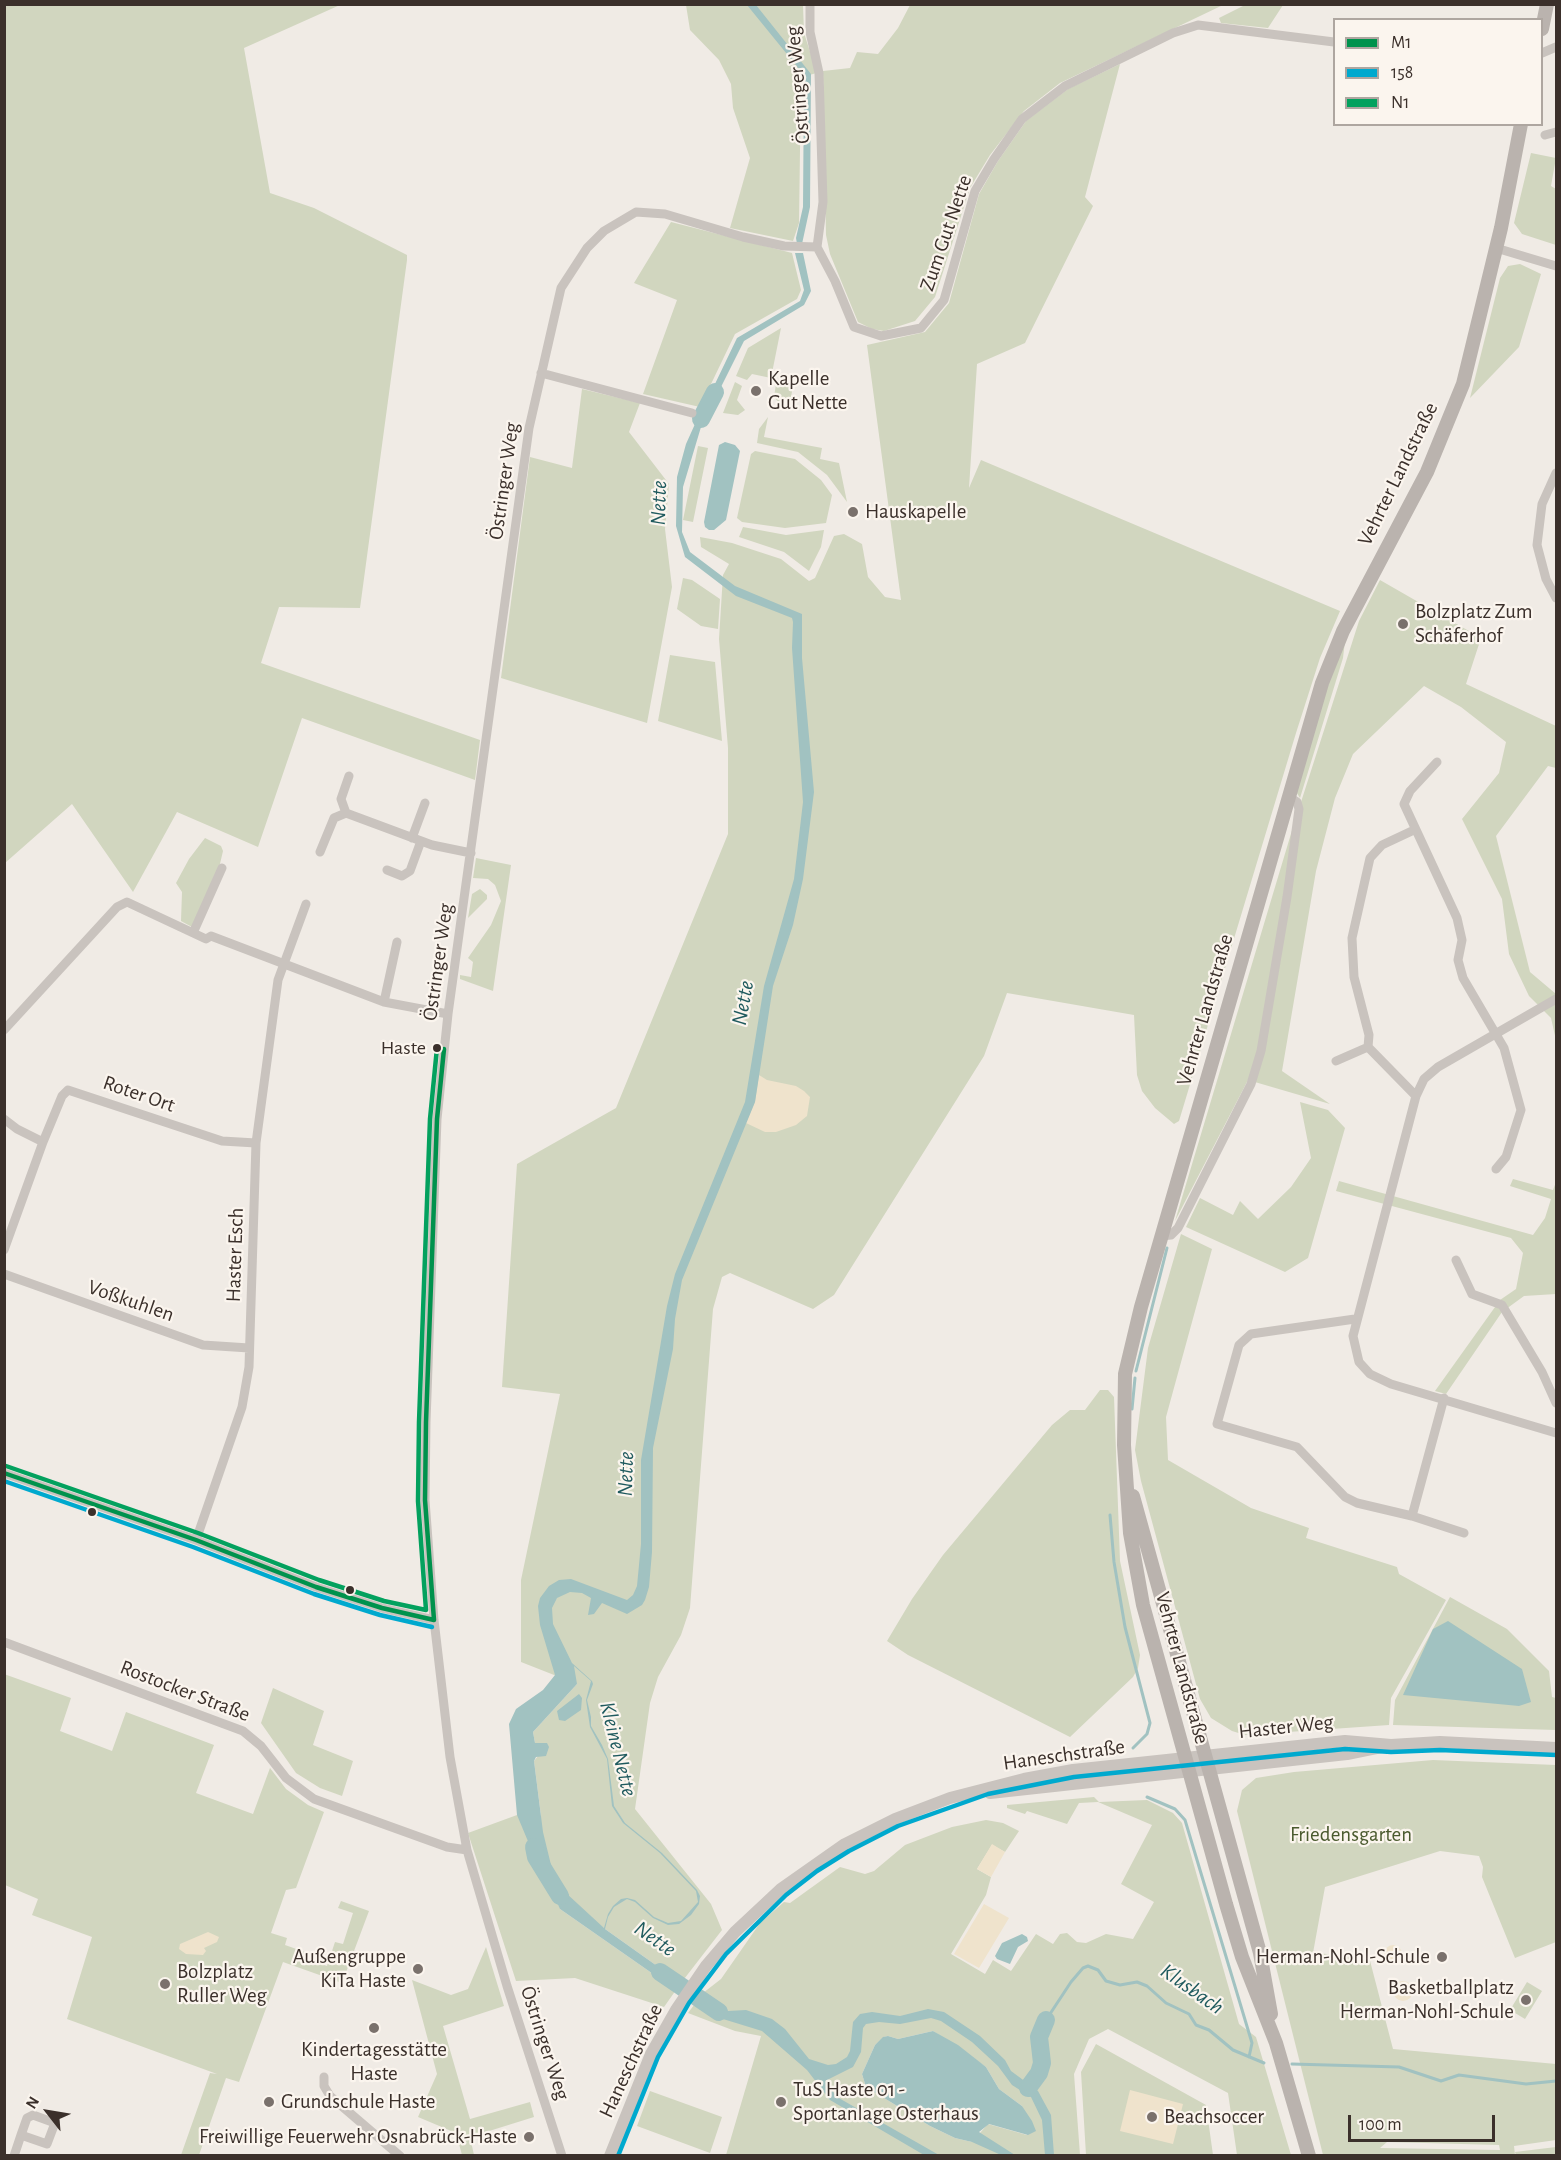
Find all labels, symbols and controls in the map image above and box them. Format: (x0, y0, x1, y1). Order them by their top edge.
legend (1333, 18, 1543, 126)
street label: Östringer Weg (780, 25, 816, 145)
text: M1 (1391, 34, 1411, 52)
text: 158 (1391, 64, 1413, 82)
text: N1 (1391, 94, 1410, 112)
street label: Zum Gut Nette (914, 172, 978, 294)
place label: Kapelle Gut Nette (768, 366, 847, 416)
marker: Kapelle Gut Nette (749, 384, 763, 398)
street label: Vehrter Landstraße (1352, 398, 1444, 550)
street label: Östringer Weg (483, 421, 525, 541)
water label: Nette (645, 480, 673, 526)
place label: Hauskapelle (865, 499, 966, 525)
marker: Hauskapelle (846, 505, 860, 519)
place label: Bolzplatz Zum Schäferhof (1415, 599, 1533, 649)
marker: Bolzplatz Zum Schäferhof (1396, 617, 1410, 631)
street label: Östringer Weg (417, 902, 459, 1022)
street label: Vehrter Landstraße (1171, 931, 1239, 1089)
water label: Nette (726, 979, 760, 1027)
place label: Haste (381, 1036, 426, 1060)
marker: Haste (431, 1042, 443, 1054)
street label: Roter Ort (100, 1070, 178, 1118)
street label: Haster Esch (221, 1207, 249, 1303)
street label: Voßkuhlen (85, 1275, 177, 1327)
water label: Nette (612, 1451, 640, 1497)
unlabelled marker (86, 1506, 98, 1518)
unlabelled marker (344, 1584, 356, 1596)
street label: Vehrter Landstraße (1150, 1589, 1214, 1747)
street label: Rostocker Straße (116, 1655, 254, 1727)
water label: Kleine Nette (593, 1699, 643, 1799)
street label: Haster Weg (1237, 1709, 1335, 1745)
street label: Haneschstraße (1001, 1734, 1127, 1776)
park label: Friedensgarten (1290, 1822, 1412, 1848)
water label: Nette (629, 1915, 681, 1963)
place label: Außengruppe KiTa Haste (293, 1944, 406, 1994)
place label: Herman-Nohl-Schule (1256, 1944, 1430, 1970)
marker: Herman-Nohl-Schule (1435, 1950, 1449, 1964)
water label: Klusbach (1155, 1958, 1229, 2020)
place label: Bolzplatz Ruller Weg (177, 1959, 267, 2009)
marker: Außengruppe KiTa Haste (411, 1962, 425, 1976)
place label: Basketballplatz Herman-Nohl-Schule (1340, 1975, 1514, 2025)
marker: Bolzplatz Ruller Weg (158, 1977, 172, 1991)
street label: Östringer Weg (515, 1983, 575, 2103)
marker: Basketballplatz Herman-Nohl-Schule (1519, 1993, 1533, 2007)
street label: Haneschstraße (594, 2000, 668, 2122)
marker: Kindertagesstätte Haste (367, 2021, 381, 2035)
place label: Kindertagesstätte Haste (301, 2037, 447, 2087)
place label: TuS Haste 01 - Sportanlage Osterhaus (793, 2077, 979, 2127)
north arrow (18, 2082, 78, 2142)
place label: Grundschule Haste (281, 2089, 435, 2115)
text: N (23, 2094, 42, 2112)
marker: Grundschule Haste (262, 2095, 276, 2109)
marker: TuS Haste 01 - Sportanlage Osterhaus (774, 2095, 788, 2109)
scale bar (1351, 2103, 1498, 2141)
place label: Beachsoccer (1164, 2104, 1264, 2130)
marker: Beachsoccer (1145, 2110, 1159, 2124)
text: 100 m (1359, 2116, 1402, 2134)
place label: Freiwillige Feuerwehr Osnabrück-Haste (199, 2124, 517, 2150)
marker: Freiwillige Feuerwehr Osnabrück-Haste (522, 2130, 536, 2144)

